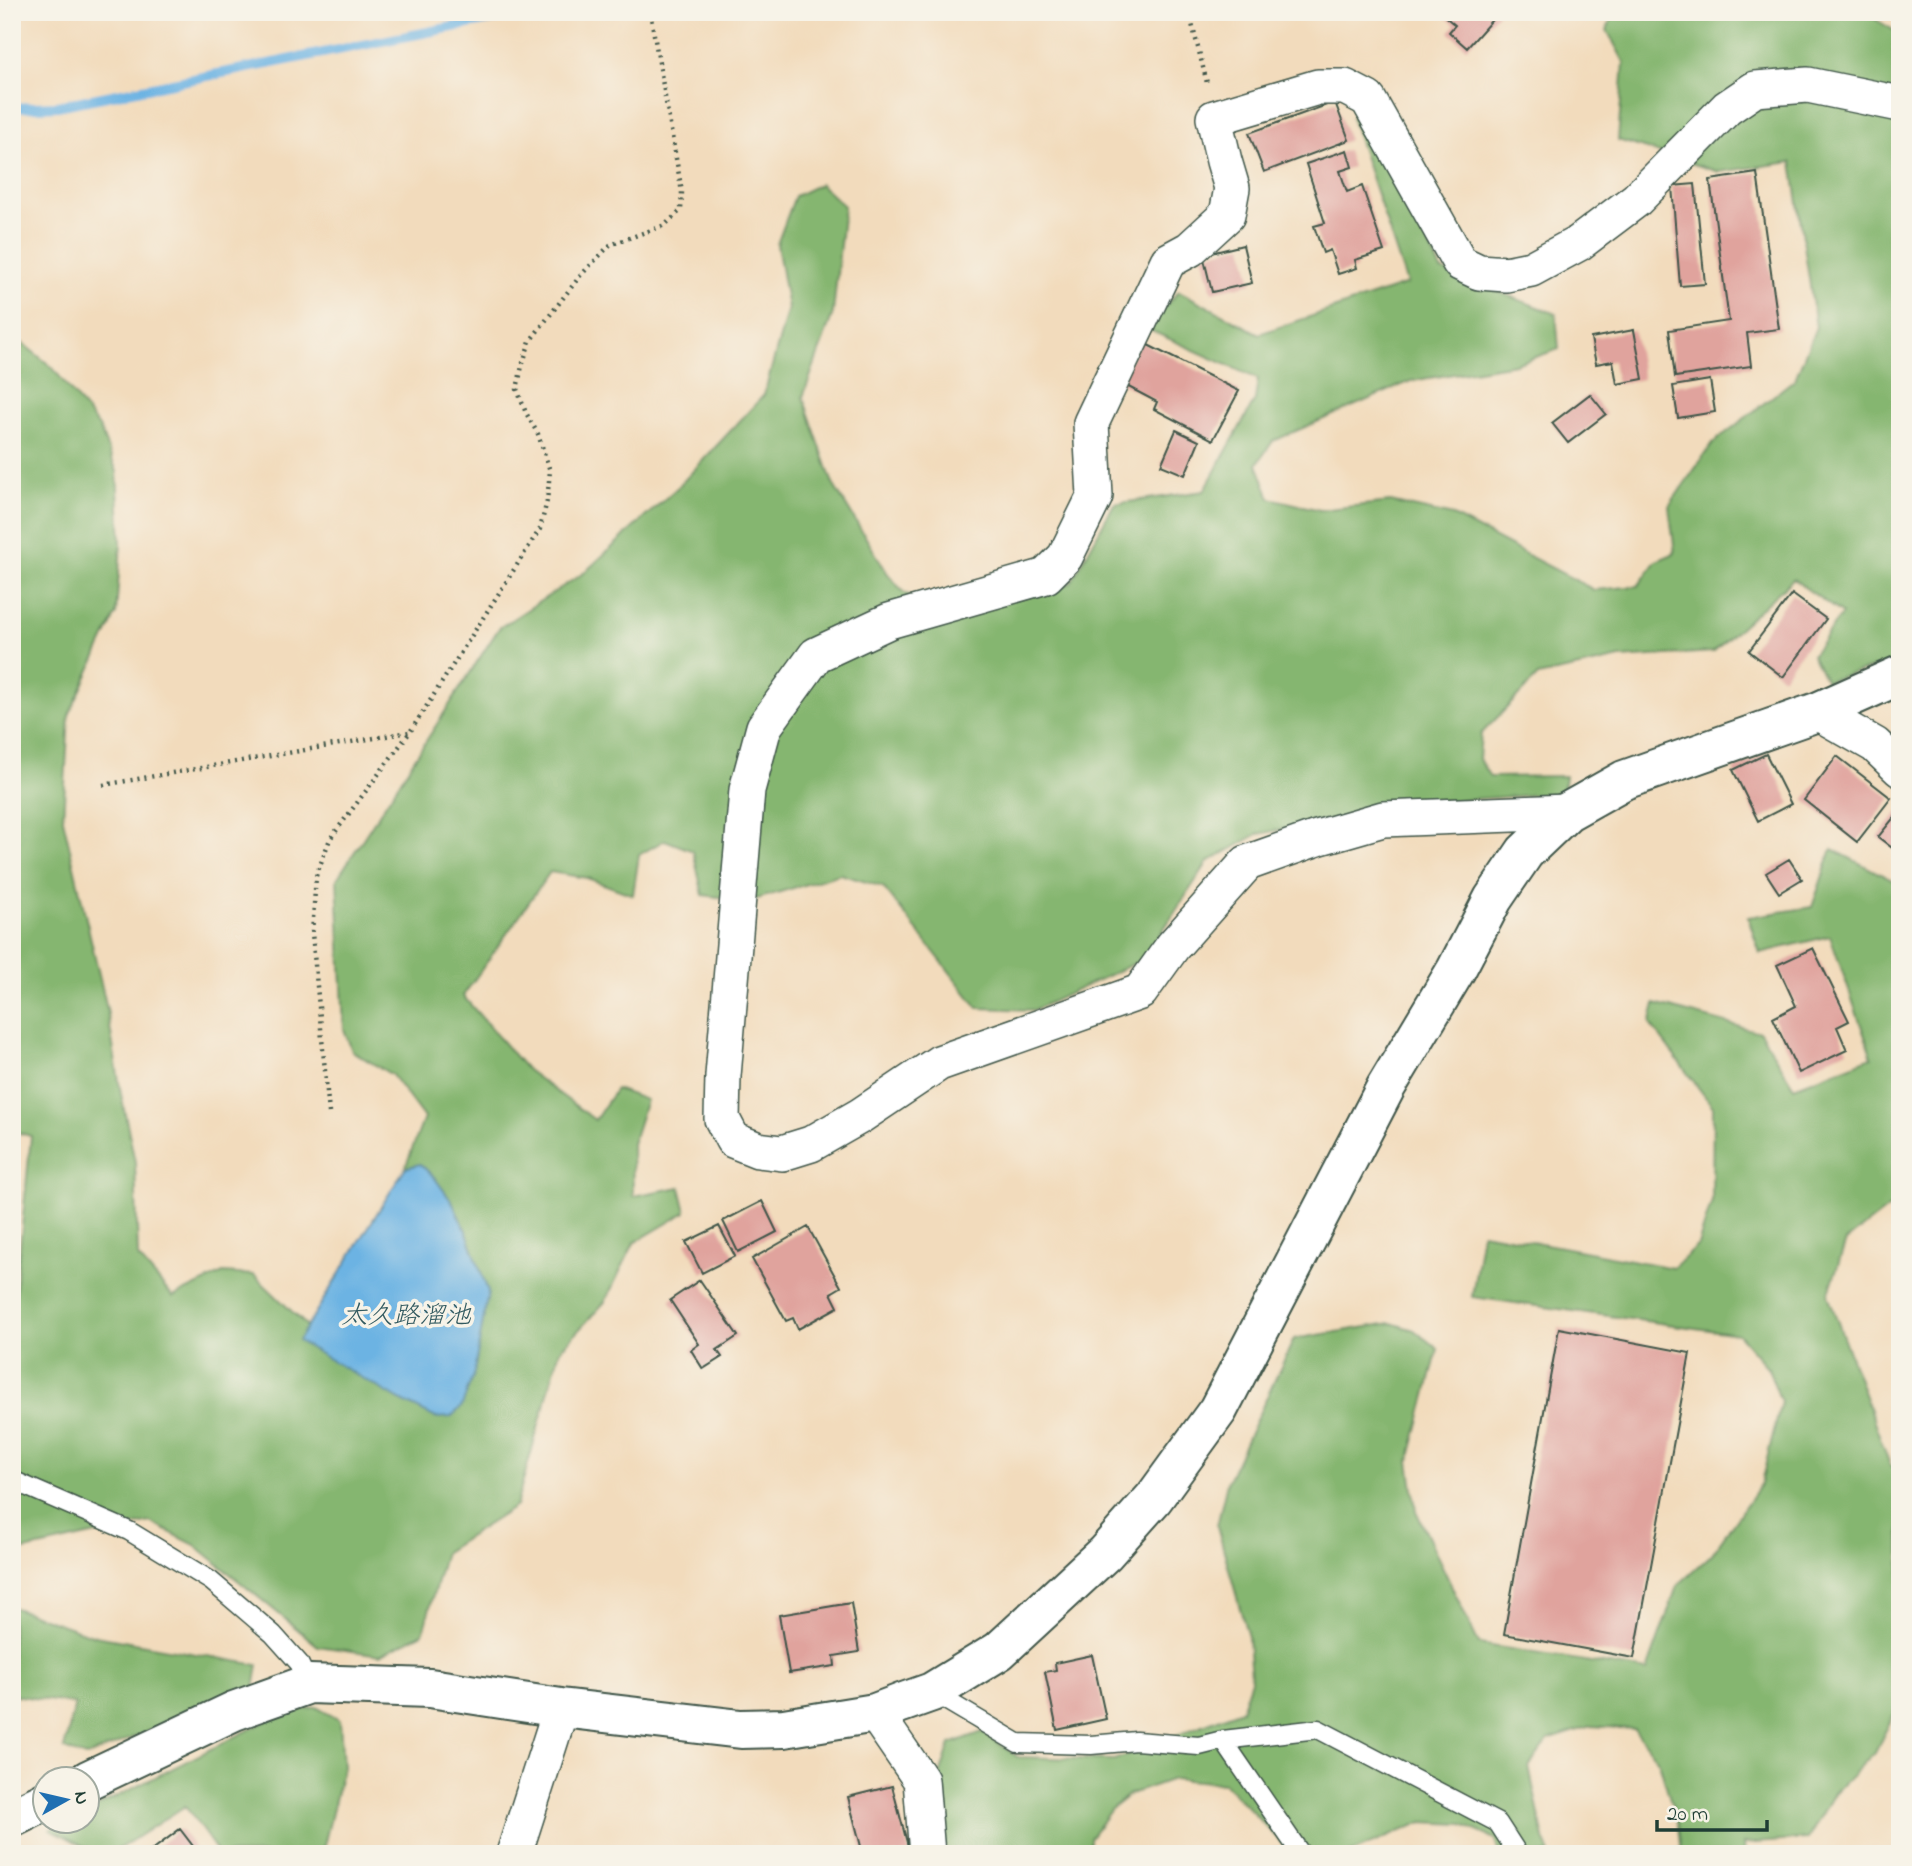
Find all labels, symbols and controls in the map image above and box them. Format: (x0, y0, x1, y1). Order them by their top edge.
water label: 太久路溜池 (341, 1298, 472, 1336)
north arrow (32, 1764, 102, 1834)
scale bar (1657, 1789, 1767, 1833)
text: N (66, 1790, 95, 1806)
text: 20 m (1667, 1800, 1708, 1830)

